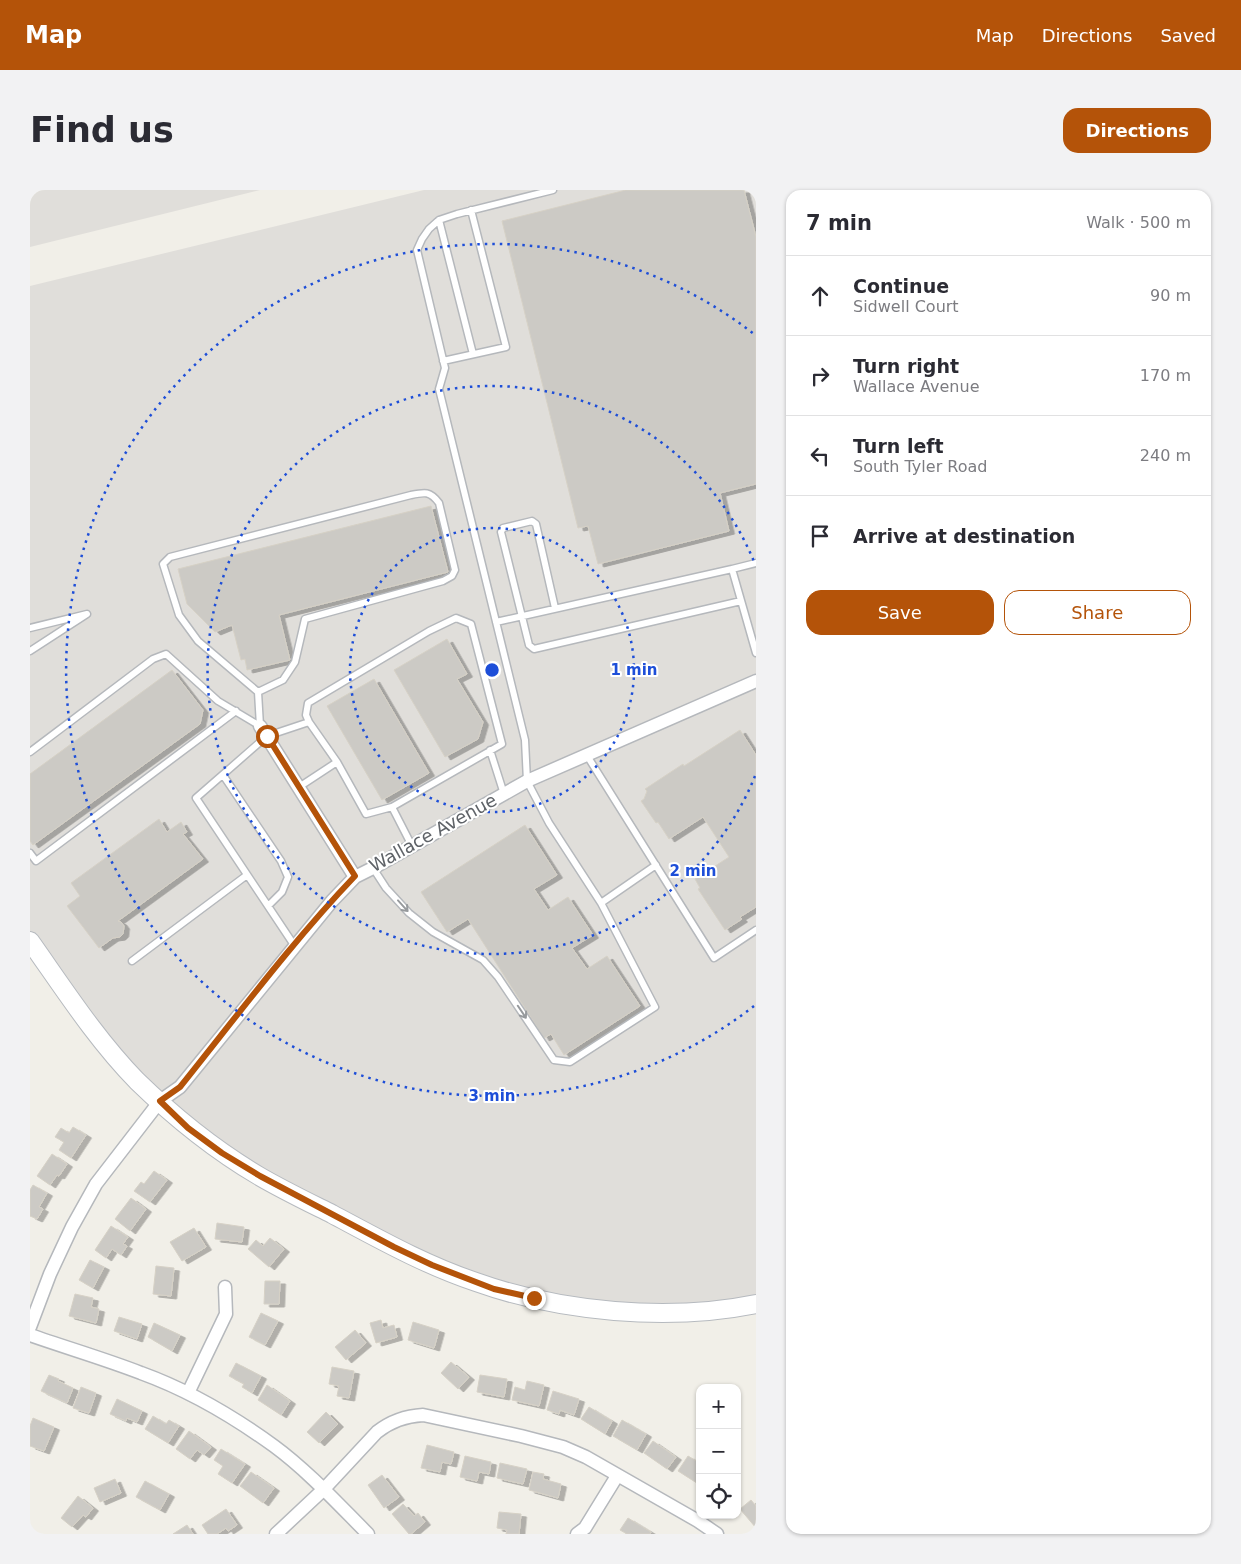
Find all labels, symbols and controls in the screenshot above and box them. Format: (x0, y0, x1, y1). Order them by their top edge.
text: Map (25, 21, 82, 49)
text: Map (976, 25, 1014, 46)
text: Directions (1042, 25, 1132, 46)
text: Saved (1160, 25, 1216, 46)
button: Directions (1063, 108, 1211, 153)
text: Find us (30, 110, 174, 150)
text: 7 min (806, 211, 872, 235)
text: Walk · 500 m (1086, 213, 1191, 232)
text: Continue (853, 275, 949, 297)
icon: ahead (806, 282, 834, 310)
text: 90 m (1150, 286, 1191, 305)
text: Sidwell Court (853, 297, 959, 316)
text: Turn right (853, 355, 959, 377)
icon: right (806, 362, 834, 390)
text: 170 m (1140, 366, 1191, 385)
text: Wallace Avenue (853, 377, 979, 396)
text: Turn left (853, 435, 944, 457)
icon: left (806, 442, 834, 470)
text: 240 m (1140, 446, 1191, 465)
text: South Tyler Road (853, 457, 987, 476)
icon: arrive (806, 522, 834, 550)
text: Arrive at destination (853, 525, 1075, 547)
button: Save (806, 590, 994, 635)
button: Share (1004, 590, 1191, 635)
centre of rings (483, 661, 501, 679)
text: 1 min (610, 661, 658, 679)
route start (256, 725, 279, 748)
street label: Wallace Avenue (365, 789, 500, 876)
text: 2 min (669, 862, 717, 880)
one-way arrow (397, 900, 409, 913)
one-way arrow (517, 1005, 527, 1019)
text: 3 min (468, 1087, 516, 1105)
route end (523, 1287, 546, 1310)
map controls (696, 1384, 741, 1519)
button: + (696, 1384, 741, 1429)
button: − (696, 1429, 741, 1474)
button: locate (696, 1474, 741, 1519)

